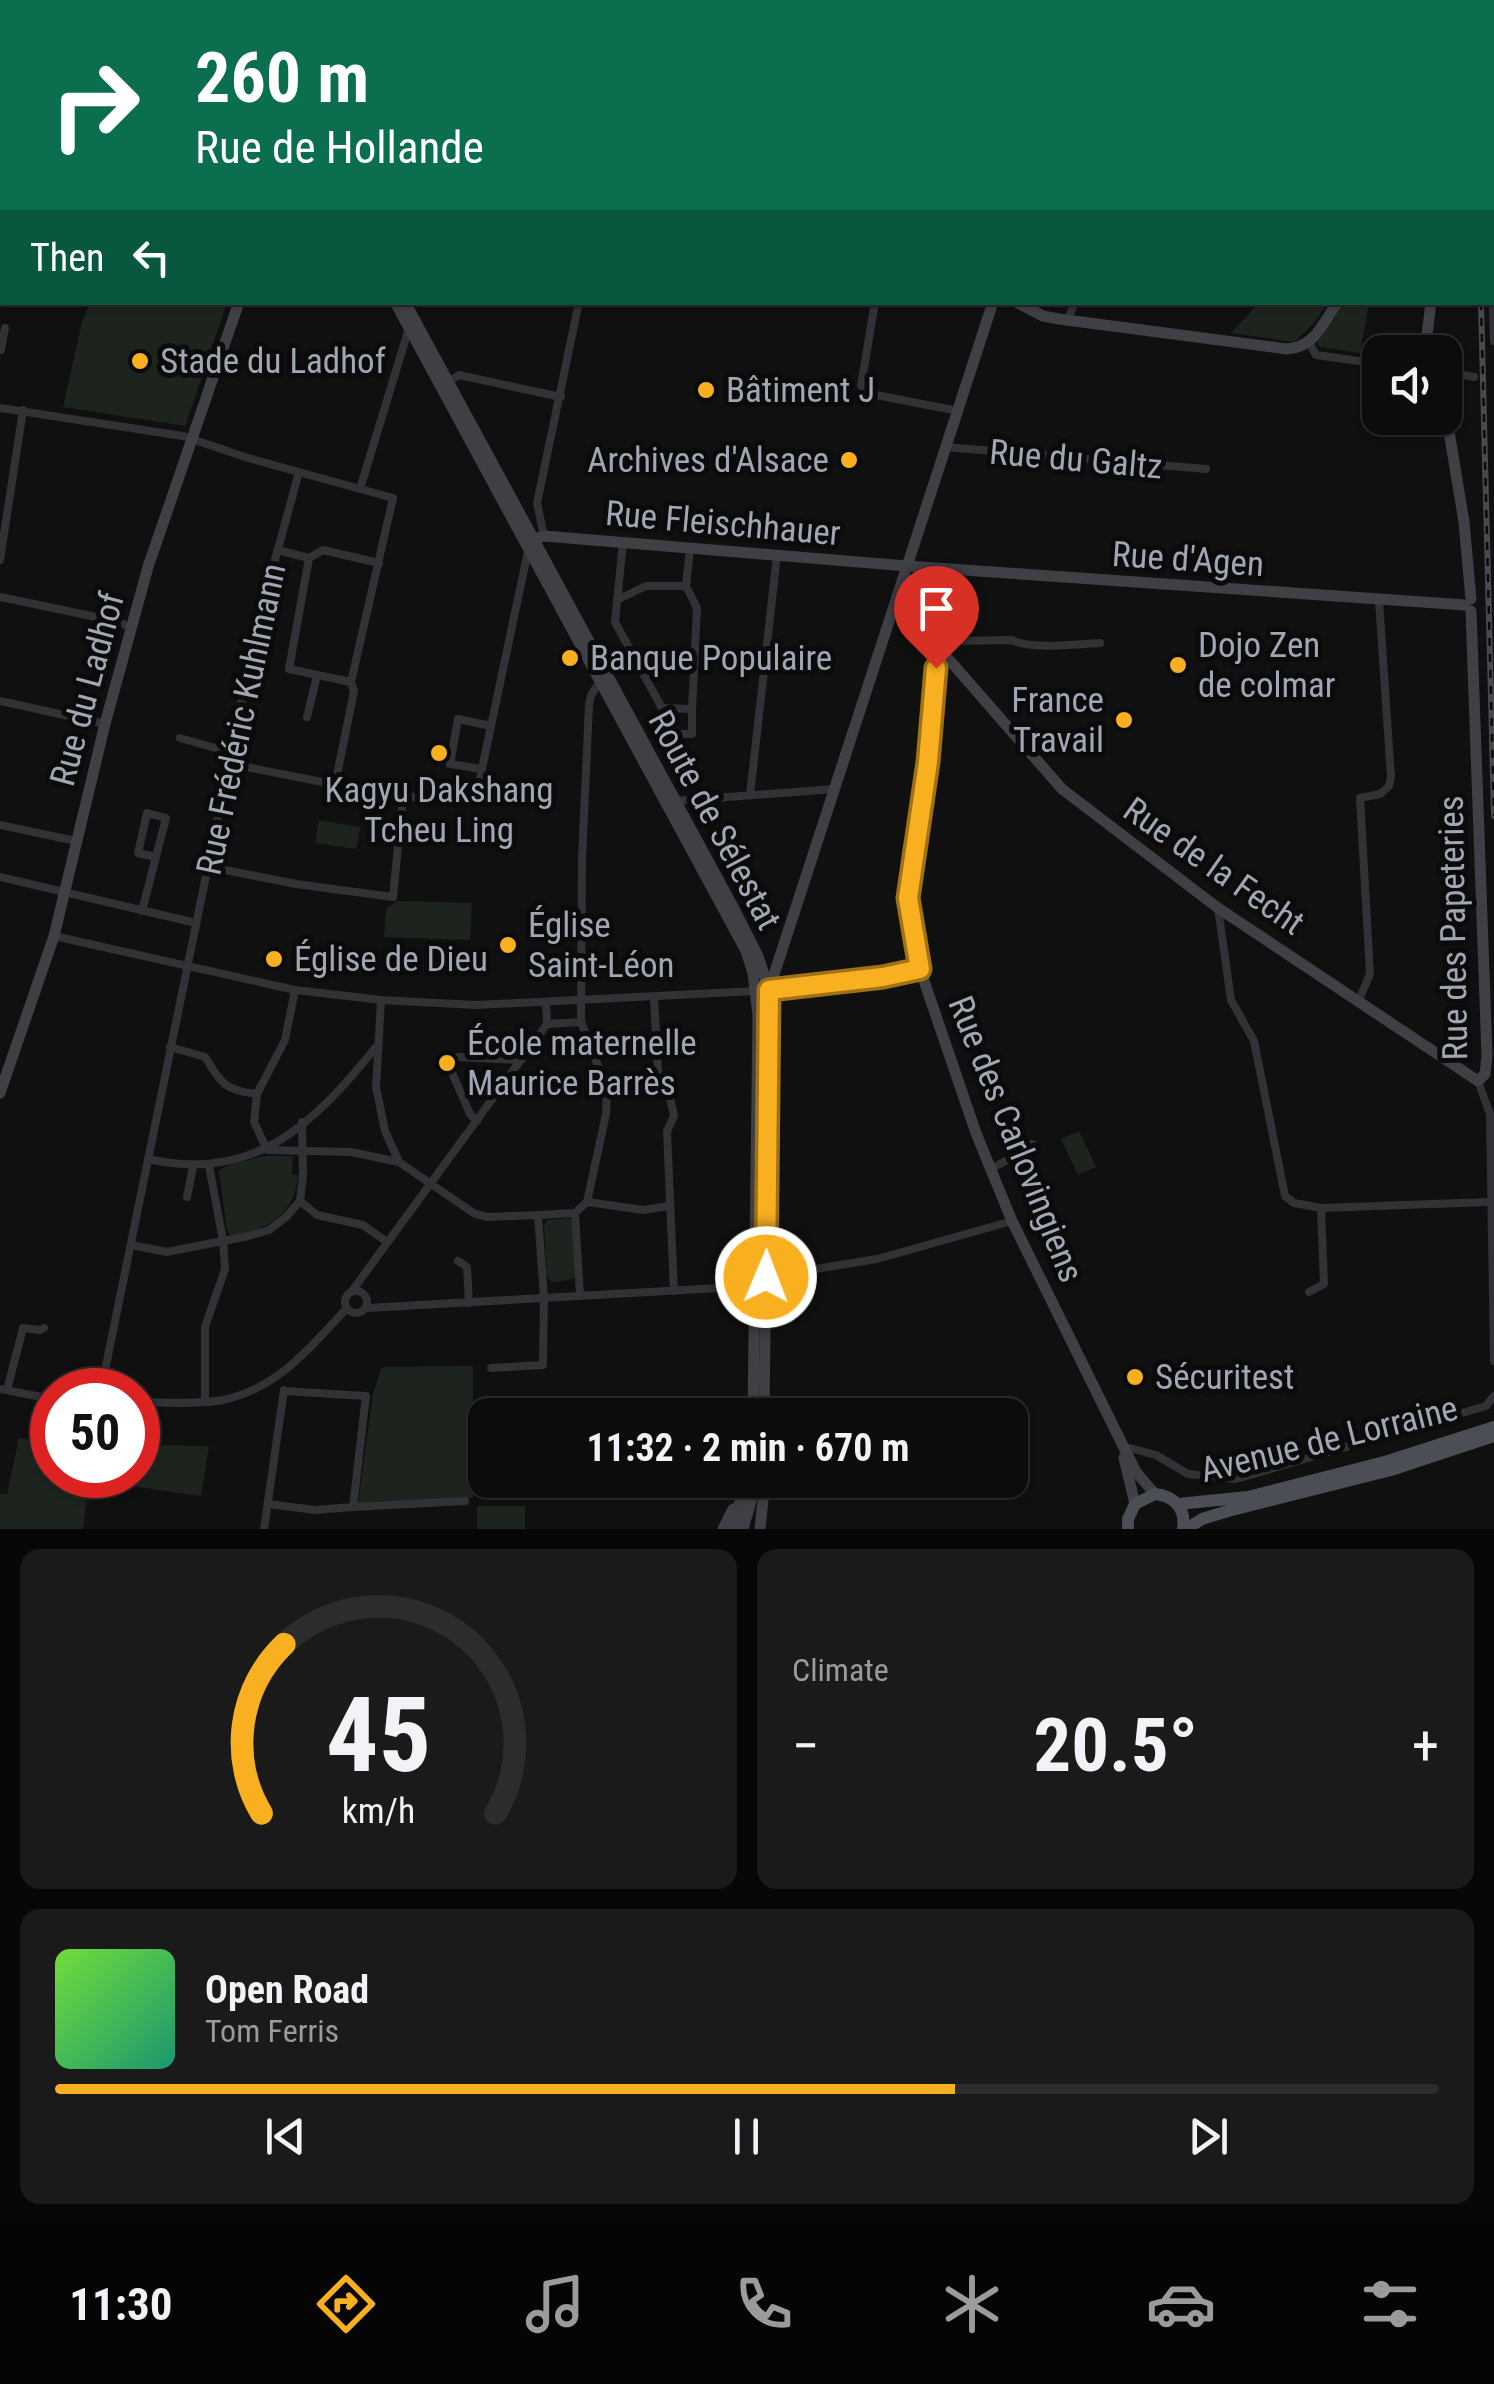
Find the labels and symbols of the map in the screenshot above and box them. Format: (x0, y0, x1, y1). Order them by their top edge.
place label: Stade du Ladhof (160, 341, 386, 382)
marker: Stade du Ladhof (129, 350, 151, 372)
place label: Bâtiment J (726, 370, 875, 411)
marker: Bâtiment J (695, 379, 717, 401)
street label: Rue du Galtz (988, 432, 1164, 487)
place label: Archives d'Alsace (587, 440, 829, 481)
marker: Archives d'Alsace (838, 449, 860, 471)
street label: Rue Fleischhauer (604, 493, 842, 554)
street label: Rue d'Agen (1111, 534, 1265, 585)
street label: Rue Frédéric Kuhlmann (188, 560, 295, 879)
pin (894, 566, 979, 669)
street label: Rue du Ladhof (42, 588, 133, 790)
place label: Dojo Zen de colmar (1198, 625, 1335, 706)
place label: Banque Populaire (590, 638, 832, 679)
marker: Banque Populaire (559, 647, 581, 669)
marker: Dojo Zen de colmar (1167, 654, 1189, 676)
place label: France Travail (1011, 680, 1104, 761)
street label: Route de Sélestat (640, 704, 789, 937)
marker: France Travail (1113, 709, 1135, 731)
marker: Kagyu Dakshang Tcheu Ling (428, 742, 450, 764)
place label: Kagyu Dakshang Tcheu Ling (324, 770, 554, 851)
street label: Rue de la Fecht (1116, 789, 1312, 944)
street label: Rue des Papeteries (1431, 795, 1476, 1061)
place label: Église Saint-Léon (528, 905, 675, 986)
marker: Église Saint-Léon (497, 934, 519, 956)
place label: Église de Dieu (294, 939, 488, 980)
marker: Église de Dieu (263, 948, 285, 970)
street label: Rue des Carlovingiens (939, 990, 1092, 1288)
place label: École maternelle Maurice Barrès (467, 1023, 697, 1104)
marker: École maternelle Maurice Barrès (436, 1052, 458, 1074)
position arrow (714, 1225, 818, 1329)
place label: Sécuritest (1155, 1357, 1294, 1398)
marker: Sécuritest (1124, 1366, 1146, 1388)
speed limit sign: 50 (30, 1368, 160, 1498)
street label: Avenue de Lorraine (1196, 1388, 1462, 1491)

